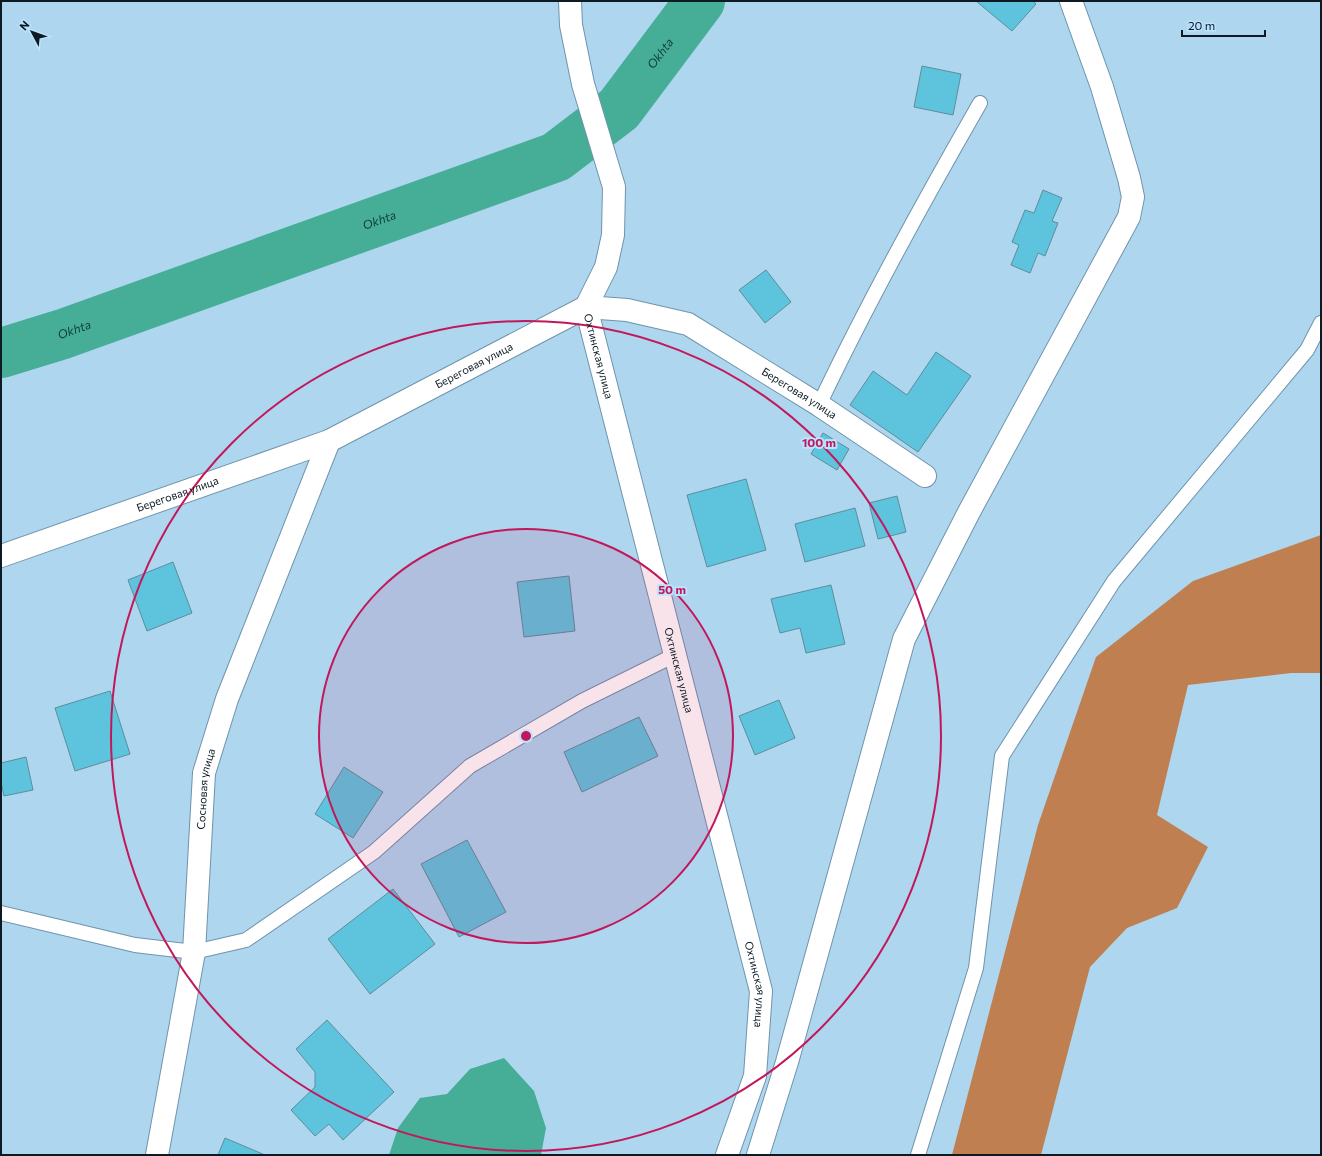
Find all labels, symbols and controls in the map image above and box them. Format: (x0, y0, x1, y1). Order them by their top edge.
north arrow (12, 12, 52, 52)
scale bar (1182, 12, 1265, 38)
text: N (16, 18, 32, 32)
text: 20 m (1188, 18, 1215, 32)
water label: Okhta (644, 35, 676, 71)
water label: Okhta (360, 207, 398, 232)
street label: Охтинская улица (582, 312, 616, 400)
water label: Okhta (56, 317, 93, 341)
street label: Береговая улица (433, 339, 515, 391)
street label: Береговая улица (760, 364, 839, 421)
text: 100 m (802, 435, 836, 449)
street label: Береговая улица (135, 473, 220, 514)
text: 50 m (658, 582, 686, 596)
street label: Охтинская улица (662, 626, 697, 714)
centre of rings (519, 729, 533, 743)
street label: Сосновая улица (194, 747, 217, 830)
street label: Охтинская улица (743, 940, 768, 1028)

